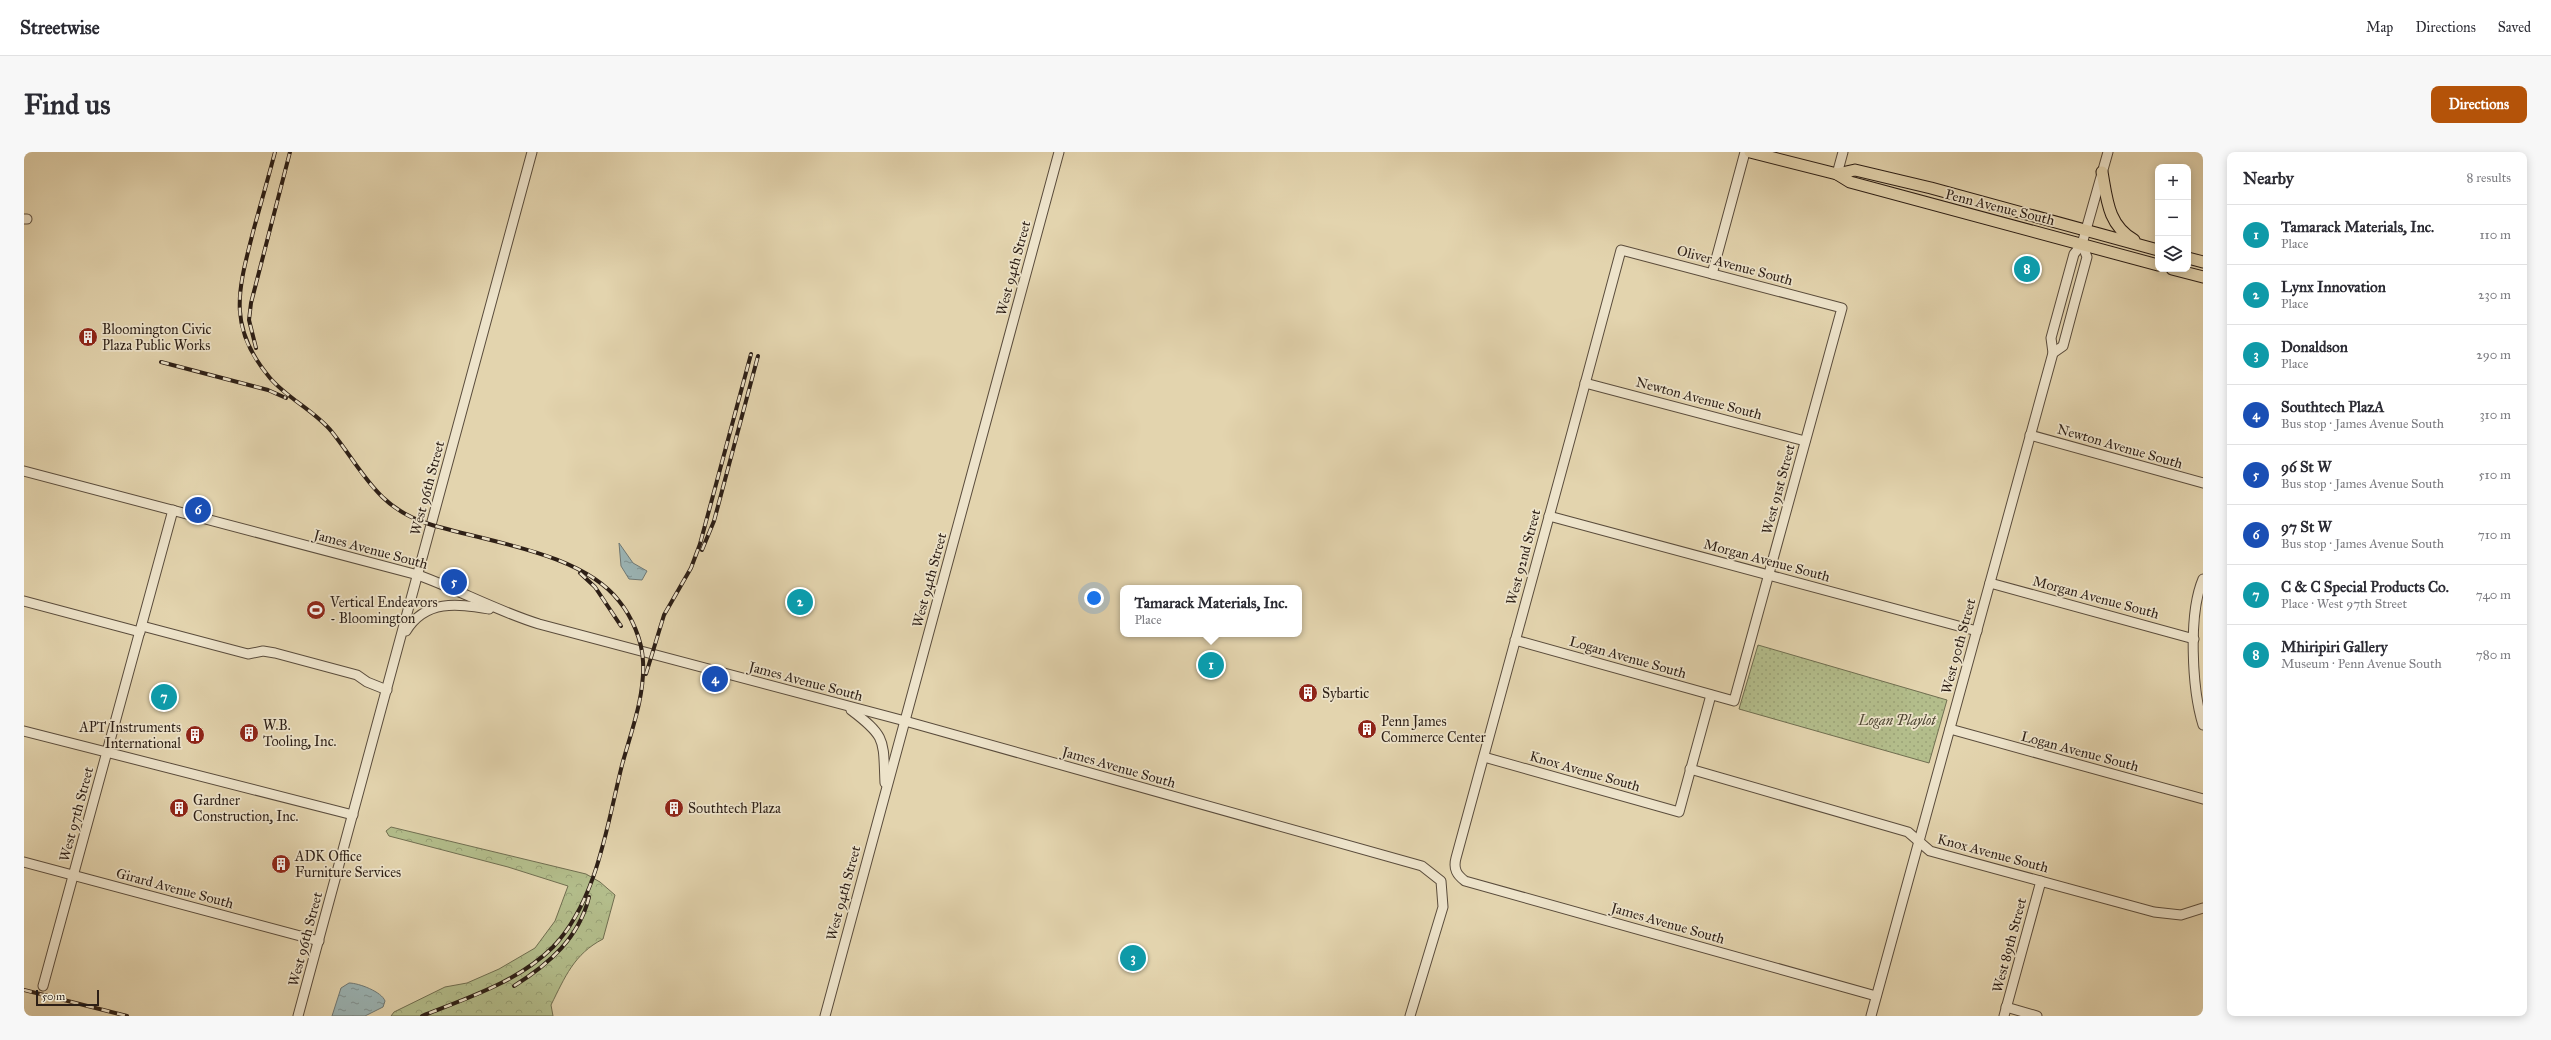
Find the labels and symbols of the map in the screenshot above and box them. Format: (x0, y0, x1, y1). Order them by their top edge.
street label: Penn Avenue South (1943, 186, 2057, 229)
street label: West 94th Street (993, 219, 1034, 317)
street label: Oliver Avenue South (1675, 242, 1795, 289)
pin: 8 (2014, 254, 2040, 284)
place label: Bloomington Civic Plaza Public Works (102, 321, 211, 354)
building icon: Bloomington Civic Plaza Public Works (77, 326, 99, 348)
street label: Newton Avenue South (1634, 373, 1764, 424)
street label: Newton Avenue South (2055, 420, 2185, 473)
street label: West 96th Street (407, 439, 448, 537)
street label: West 91st Street (1758, 442, 1799, 536)
pin: 6 (185, 495, 211, 525)
street label: West 92nd Street (1503, 507, 1544, 607)
street label: James Avenue South (310, 526, 430, 574)
street label: West 94th Street (909, 531, 950, 629)
street label: Morgan Avenue South (1702, 535, 1832, 586)
pin: 5 (441, 567, 467, 597)
street label: Morgan Avenue South (2031, 572, 2161, 623)
pin: 2 (787, 587, 813, 617)
your location (1084, 588, 1104, 608)
place label: Vertical Endeavors - Bloomington (329, 594, 438, 627)
street label: West 90th Street (1938, 597, 1979, 696)
sports icon: Vertical Endeavors - Bloomington (305, 599, 327, 621)
street label: Logan Avenue South (1567, 633, 1689, 682)
pin: 1 (1198, 650, 1224, 680)
street label: James Avenue South (745, 658, 865, 706)
pin: 4 (702, 664, 728, 694)
pin: 7 (151, 682, 177, 712)
building icon: Sybartic (1297, 682, 1319, 704)
place label: Sybartic (1322, 685, 1369, 702)
park label: Logan Playlot (1857, 712, 1937, 729)
place label: Penn James Commerce Center (1381, 713, 1487, 746)
place label: W.B. Tooling, Inc. (263, 717, 337, 750)
building icon: Penn James Commerce Center (1356, 718, 1378, 740)
place label: APT Instruments International (78, 719, 181, 752)
building icon: W.B. Tooling, Inc. (238, 722, 260, 744)
building icon: APT Instruments International (184, 724, 206, 746)
street label: Logan Avenue South (2019, 728, 2141, 775)
street label: James Avenue South (1058, 743, 1178, 793)
street label: Knox Avenue South (1528, 748, 1642, 795)
street label: West 97th Street (56, 765, 97, 863)
place label: Gardner Construction, Inc. (193, 792, 299, 825)
building icon: Gardner Construction, Inc. (168, 797, 190, 819)
building icon: Southtech Plaza (663, 797, 685, 819)
place label: Southtech Plaza (688, 800, 781, 817)
street label: Knox Avenue South (1935, 830, 2050, 877)
street label: West 94th Street (823, 844, 864, 942)
place label: ADK Office Furniture Services (294, 848, 401, 881)
building icon: ADK Office Furniture Services (270, 853, 292, 875)
street label: Girard Avenue South (114, 865, 236, 912)
street label: West 96th Street (285, 890, 326, 988)
street label: West 89th Street (1989, 896, 2030, 994)
street label: James Avenue South (1607, 899, 1727, 949)
pin: 3 (1120, 943, 1146, 973)
scale bar (36, 988, 99, 1007)

